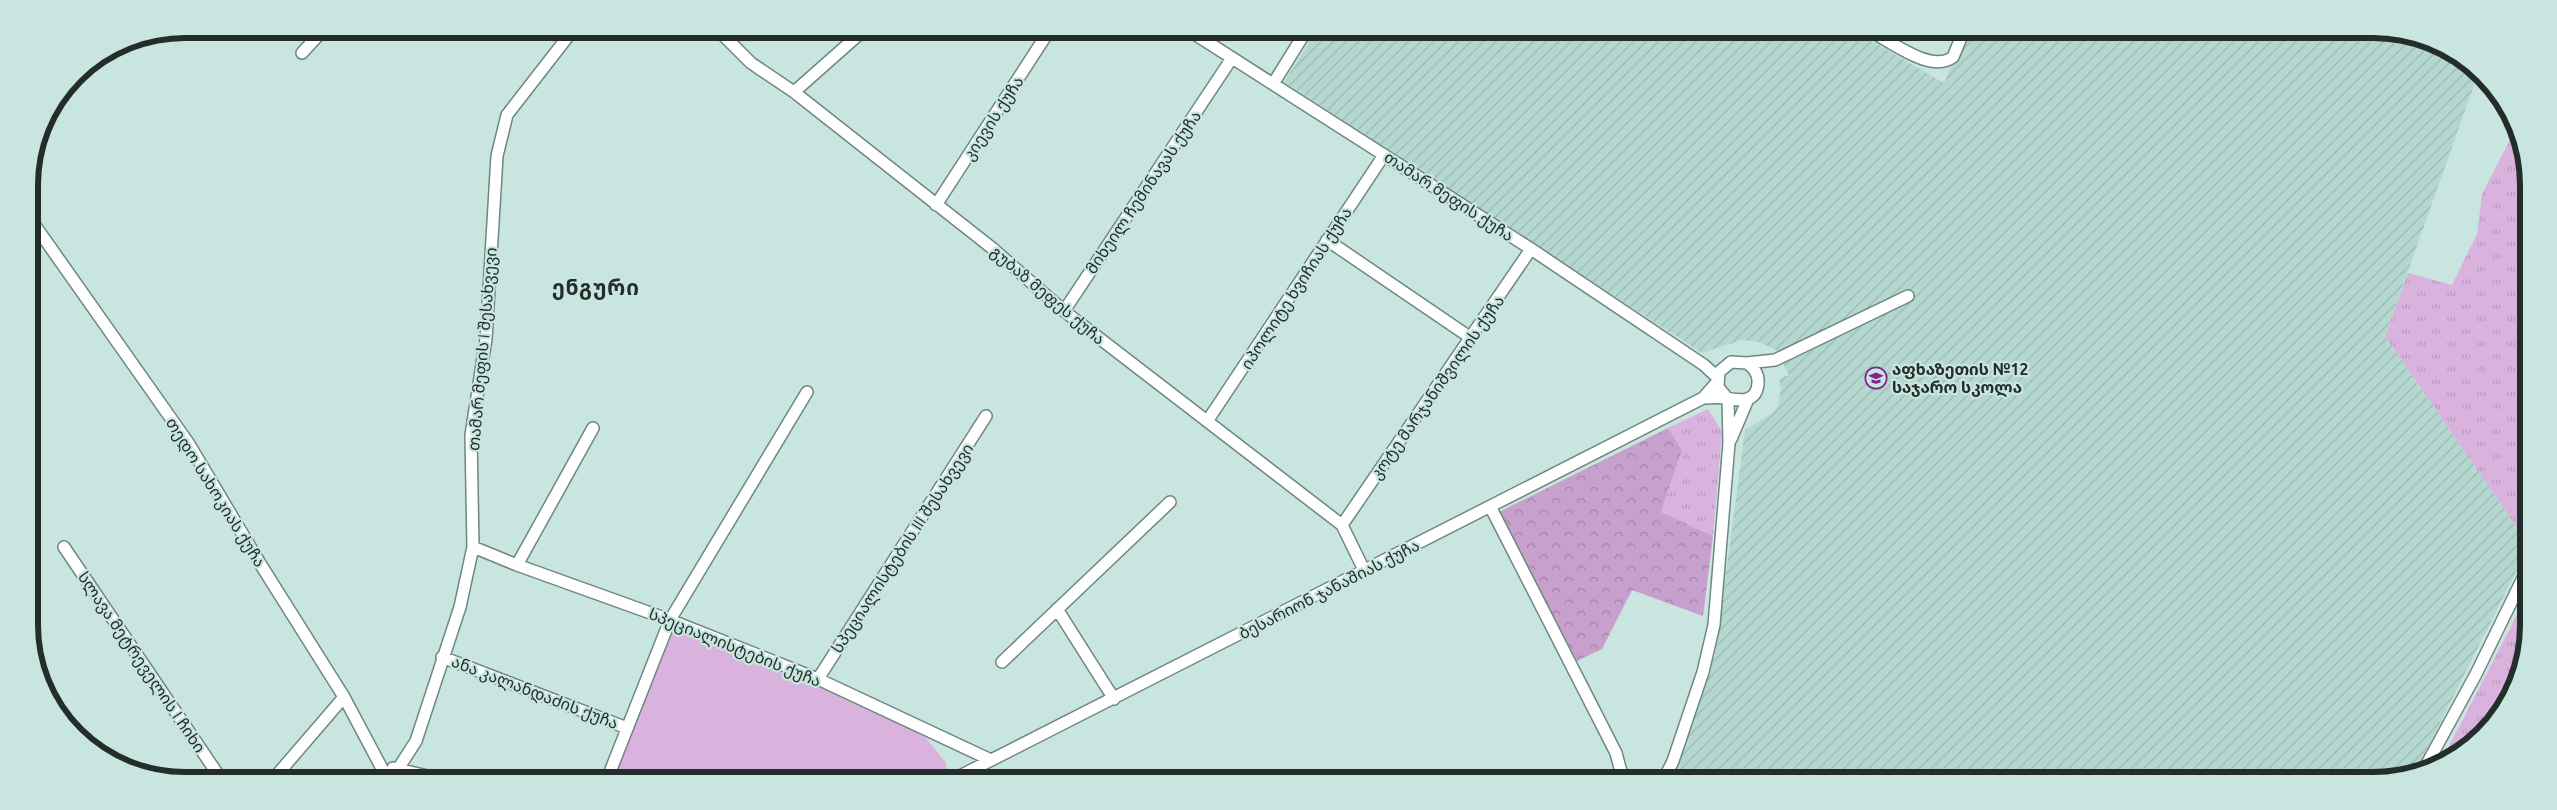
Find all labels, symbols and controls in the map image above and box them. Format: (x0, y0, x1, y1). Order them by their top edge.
street label: კიევის ქუჩა (959, 73, 1028, 164)
street label: მიხეილ ჩემინავას ქუჩა (1082, 107, 1206, 278)
street label: თამარ მეფის ქუჩა (1381, 148, 1517, 245)
street label: იპოლიტე ხვიჩიას ქუჩა (1237, 204, 1357, 373)
street label: გუბაზ მეფეს ქუჩა (987, 242, 1109, 349)
street label: თამარ მეფის I შესახვევი (464, 246, 501, 452)
district label: ენგური (552, 275, 640, 300)
street label: კოტე მარჯანიშვილის ქუჩა (1366, 292, 1509, 483)
place label: აფხაზეთის №12 საჯარო სკოლა (1892, 360, 2029, 398)
school or university icon: აფხაზეთის №12 საჯარო სკოლა (1864, 366, 1888, 390)
street label: თედო სახოკიას ქუჩა (161, 414, 269, 571)
street label: სპეციალისტების III შესახვევი (827, 440, 978, 657)
street label: ბესარიონ ჯანაშიას ქუჩა (1236, 536, 1423, 643)
street label: სლავა მეტრეველის I ჩიხი (73, 568, 209, 757)
street label: სპეციალისტების ქუჩა (646, 604, 824, 692)
street label: ანა კალანდაძის ქუჩა (448, 652, 621, 734)

